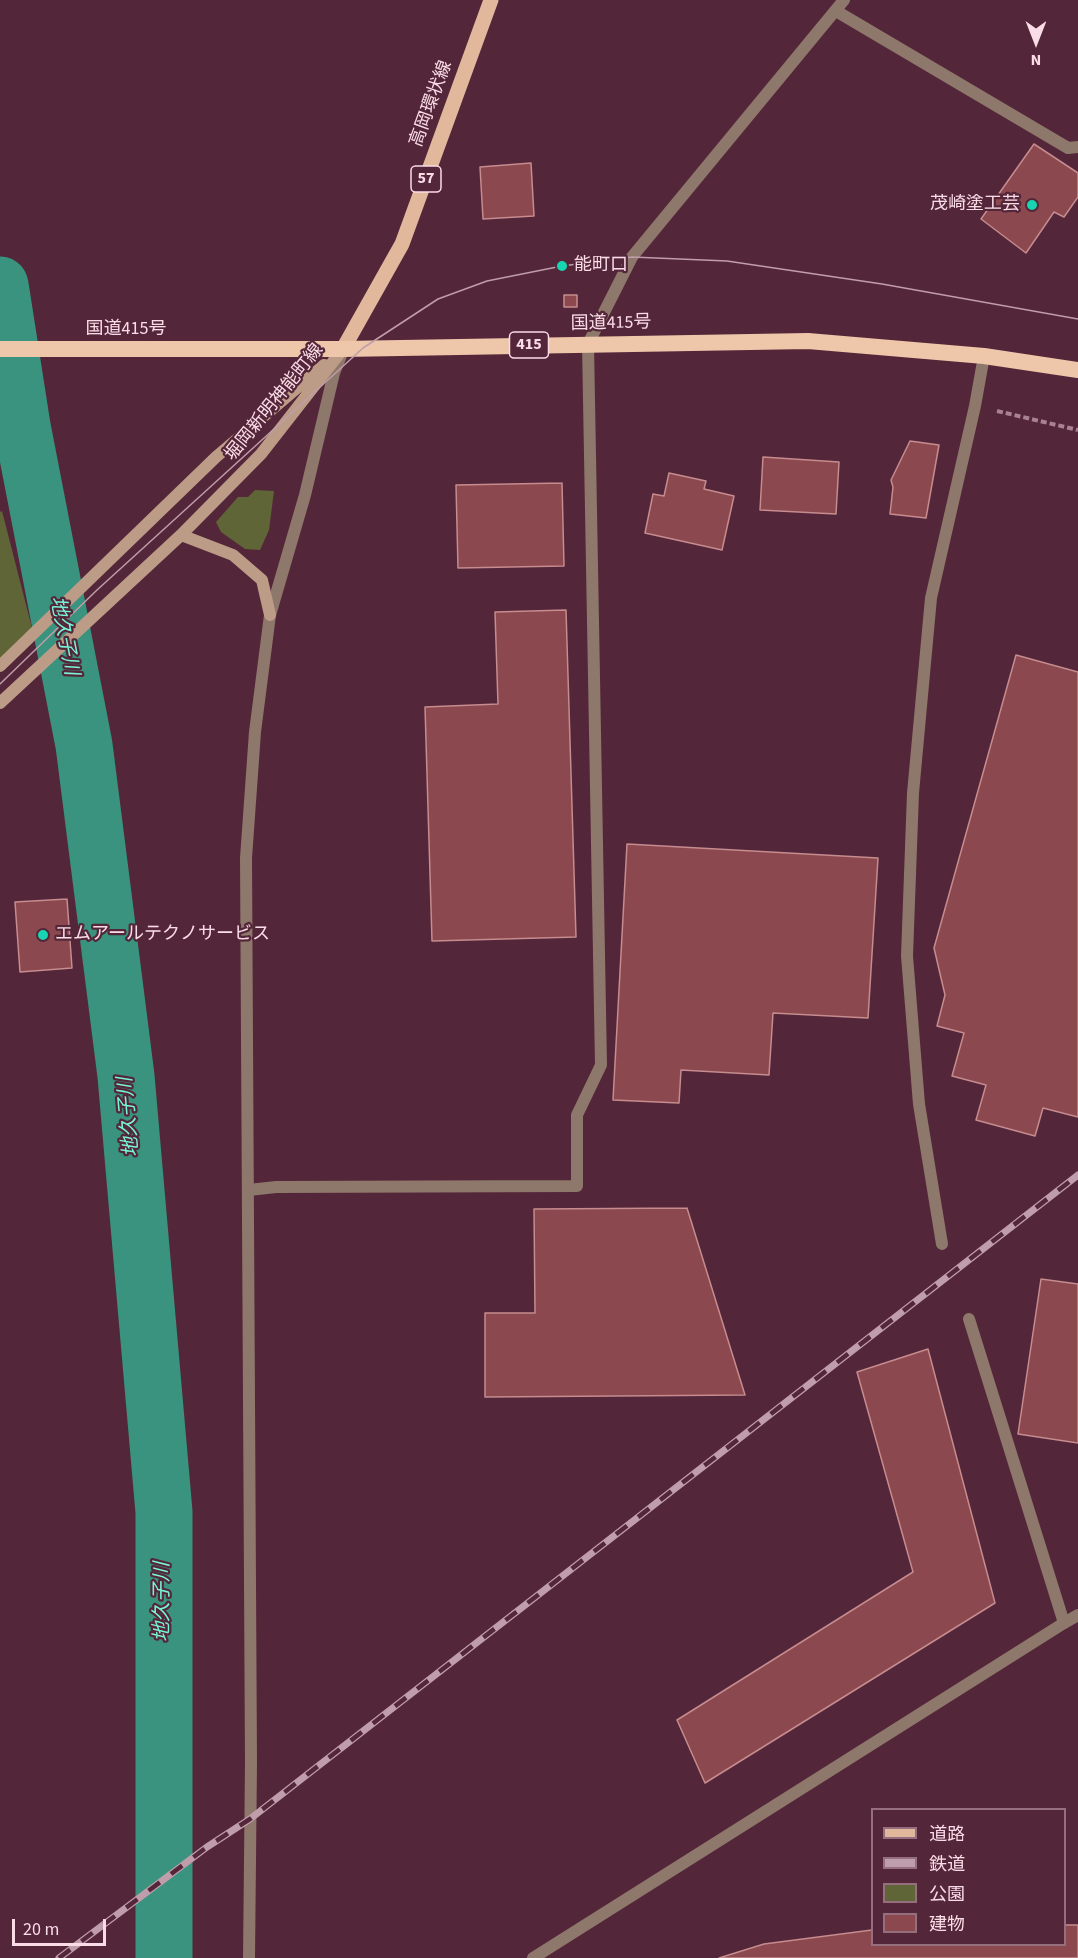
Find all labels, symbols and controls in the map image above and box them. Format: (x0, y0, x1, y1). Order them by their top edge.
north arrow (1006, 12, 1066, 72)
text: N (1031, 49, 1041, 71)
street label: 高岡環状線 (406, 58, 458, 150)
road number: 57 (411, 166, 441, 192)
place label: 茂崎塗工芸 (930, 194, 1020, 216)
marker: 茂崎塗工芸 (1025, 198, 1039, 212)
place label: 能町口 (574, 255, 628, 277)
marker: 能町口 (555, 259, 569, 273)
street label: 国道415号 (570, 312, 652, 336)
street label: 国道415号 (86, 319, 166, 341)
road number: 415 (510, 332, 548, 358)
street label: 堀岡新明神能町線 (221, 340, 329, 466)
water label: 地久子川 (44, 594, 82, 678)
place label: エムアールテクノサービス (55, 924, 270, 946)
marker: エムアールテクノサービス (36, 928, 50, 942)
water label: 地久子川 (115, 1076, 145, 1158)
water label: 地久子川 (152, 1562, 176, 1642)
legend (871, 1808, 1066, 1946)
text: 道路 (929, 1822, 965, 1847)
text: 鉄道 (929, 1852, 965, 1877)
text: 公園 (929, 1882, 965, 1907)
scale bar (15, 1907, 110, 1945)
text: 建物 (929, 1912, 965, 1937)
text: 20 m (23, 1917, 59, 1942)

